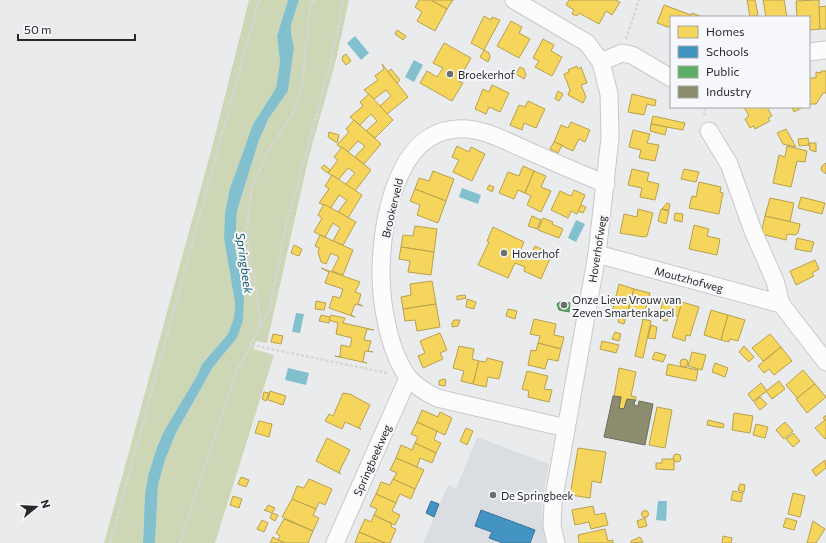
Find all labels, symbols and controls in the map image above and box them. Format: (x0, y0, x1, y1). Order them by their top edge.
scale bar (18, 16, 135, 42)
legend (670, 16, 810, 108)
text: 50 m (24, 22, 52, 36)
text: Homes (706, 24, 744, 38)
text: Schools (706, 44, 749, 58)
text: Public (706, 64, 739, 78)
place label: Broekerhof (458, 68, 515, 81)
marker: Broekerhof (445, 69, 455, 79)
text: Industry (706, 84, 751, 98)
street label: Brookerveld (379, 177, 405, 239)
street label: Hoverhofweg (585, 214, 609, 283)
water label: Springbeek (234, 231, 256, 295)
place label: Hoverhof (512, 247, 560, 260)
marker: Hoverhof (499, 248, 509, 258)
street label: Moutzhofweg (653, 264, 725, 294)
place label: Onze Lieve Vrouw van Zeven Smartenkapel (572, 293, 681, 319)
marker: Onze Lieve Vrouw van Zeven Smartenkapel (559, 300, 569, 310)
street label: Springbeekweg (350, 422, 394, 498)
north arrow (16, 487, 56, 527)
place label: De Springbeek (501, 489, 574, 502)
marker: De Springbeek (488, 490, 498, 500)
text: N (39, 498, 53, 510)

